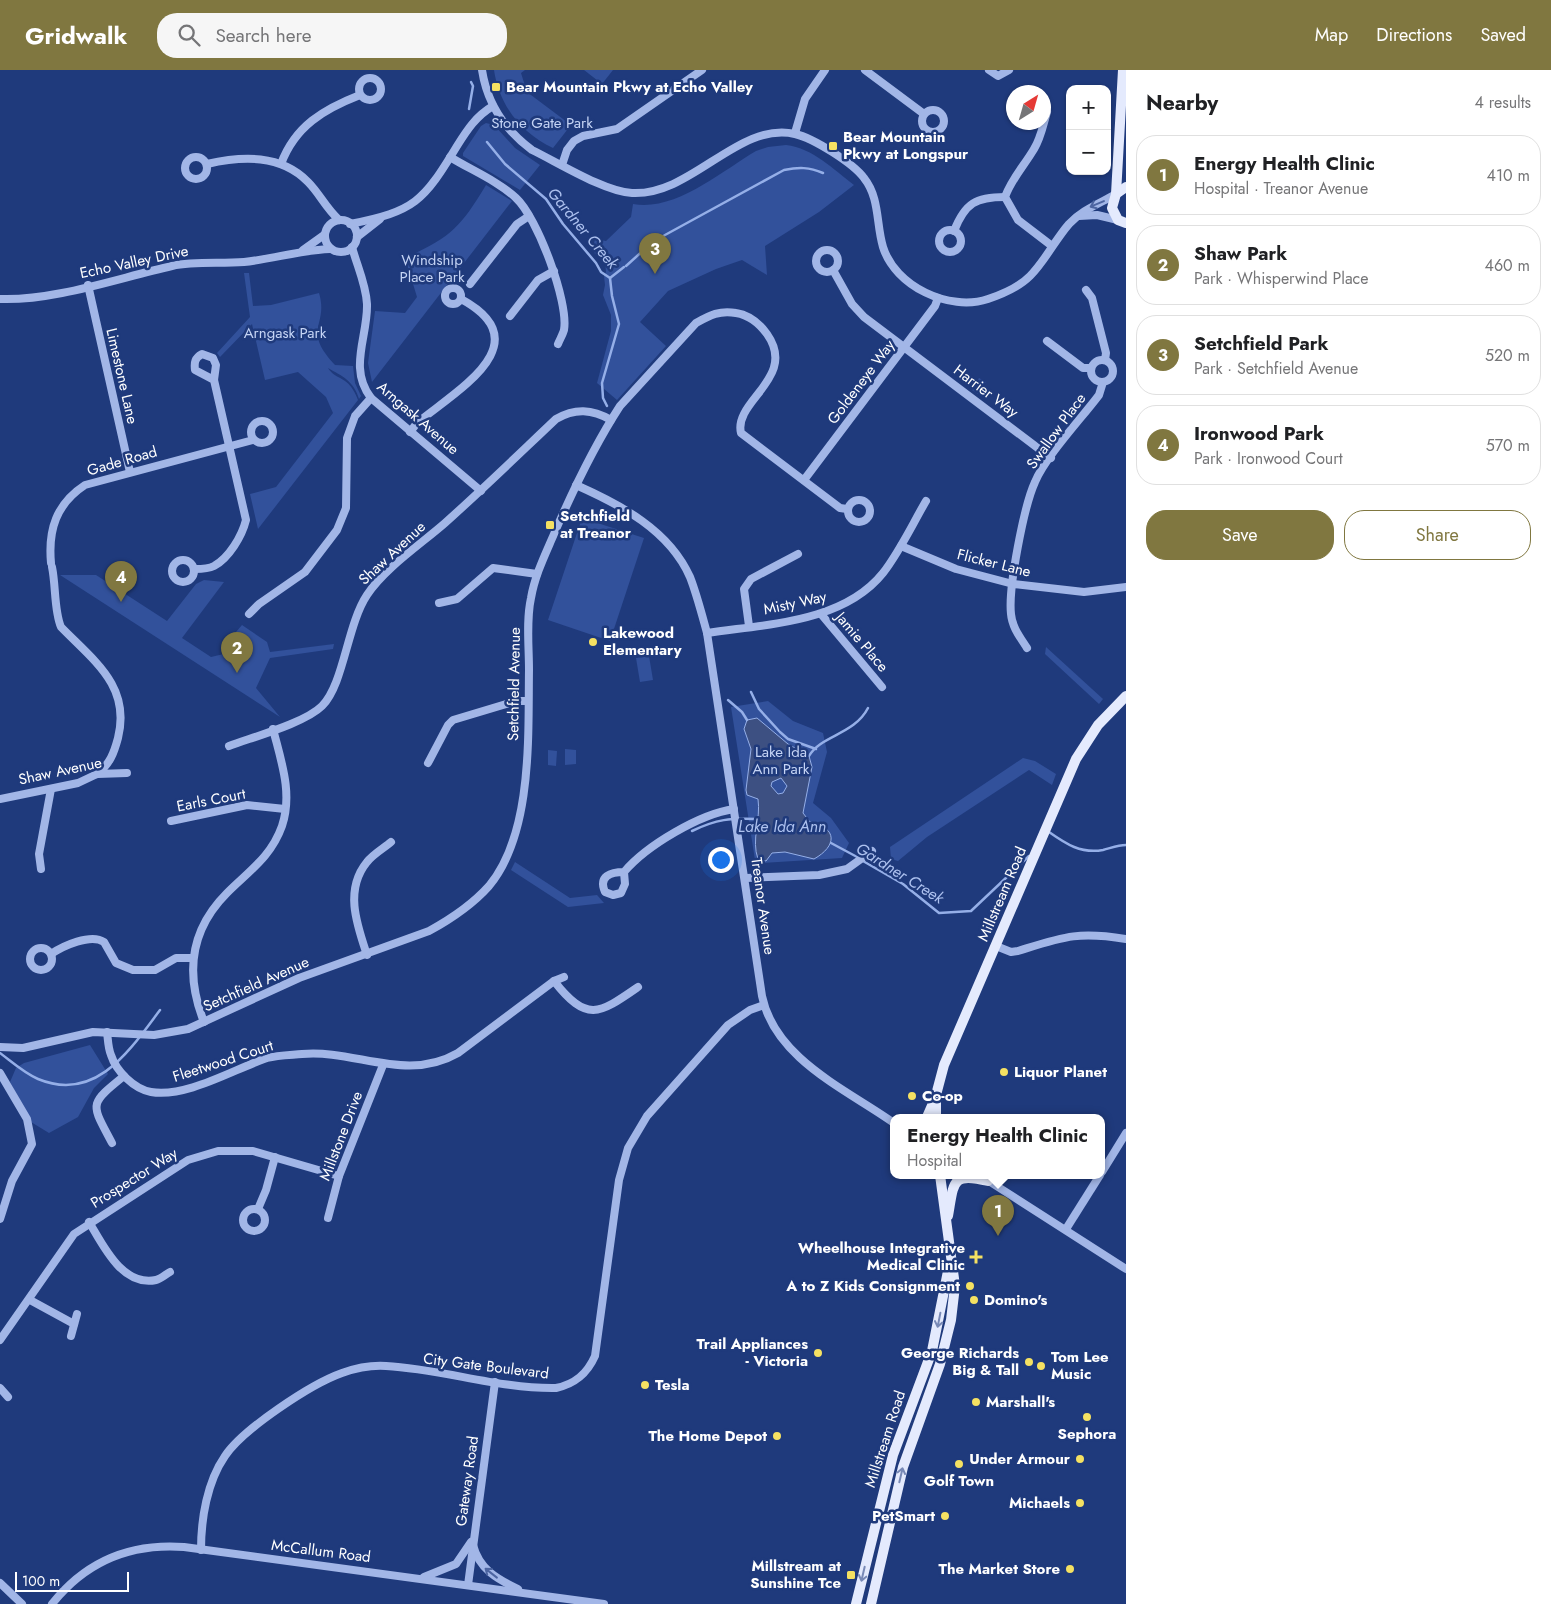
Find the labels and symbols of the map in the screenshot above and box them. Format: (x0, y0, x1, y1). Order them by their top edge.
place label: Bear Mountain Pkwy at Echo Valley (506, 76, 753, 98)
marker: Bear Mountain Pkwy at Echo Valley (490, 81, 502, 93)
north arrow (1006, 85, 1051, 130)
park label: Stone Gate Park (491, 112, 593, 134)
place label: Bear Mountain Pkwy at Longspur (843, 126, 969, 165)
marker: Bear Mountain Pkwy at Longspur (827, 140, 839, 152)
water label: Gardner Creek (542, 182, 625, 275)
one-way arrow (1090, 200, 1105, 209)
pin: 3 (639, 233, 671, 274)
street label: Echo Valley Drive (78, 240, 191, 284)
park label: Windship Place Park (399, 249, 465, 288)
park label: Arngask Park (244, 322, 327, 344)
street label: Limestone Lane (100, 326, 144, 426)
street label: Goldeneye Way (822, 335, 900, 429)
street label: Harrier Way (949, 359, 1024, 423)
street label: Arngask Avenue (372, 376, 464, 460)
street label: Swallow Place (1021, 388, 1091, 473)
street label: Gade Road (84, 441, 160, 481)
place label: Setchfield at Treanor (560, 505, 632, 544)
street label: Shaw Avenue (354, 516, 431, 590)
marker: Setchfield at Treanor (544, 519, 556, 531)
street label: Flicker Lane (955, 543, 1033, 583)
pin: 4 (105, 561, 137, 602)
street label: Misty Way (761, 586, 829, 620)
street label: Jamie Place (829, 606, 894, 677)
place label: Lakewood Elementary (603, 622, 682, 661)
street label: Setchfield Avenue (502, 627, 526, 741)
pin: 2 (221, 632, 253, 673)
marker: Lakewood Elementary (587, 636, 599, 648)
park label: Lake Ida Ann Park (753, 741, 810, 780)
street label: Shaw Avenue (16, 751, 104, 791)
street label: Earls Court (175, 782, 248, 817)
water label: Lake Ida Ann (738, 815, 826, 838)
water label: Gardner Creek (852, 837, 949, 910)
street label: Millstream Road (972, 843, 1032, 945)
your location (708, 847, 734, 873)
street label: Treanor Avenue (745, 856, 781, 956)
street label: Setchfield Avenue (200, 951, 313, 1017)
street label: Fleetwood Court (170, 1034, 276, 1088)
place label: Liquor Planet (1014, 1061, 1107, 1083)
marker: Liquor Planet (998, 1066, 1010, 1078)
place label: Co-op (922, 1085, 963, 1107)
street label: Millstone Drive (314, 1088, 368, 1184)
marker: Co-op (906, 1090, 918, 1102)
street label: Prospector Way (86, 1142, 182, 1214)
pin: 1 (982, 1195, 1014, 1236)
place label: Wheelhouse Integrative Medical Clinic (798, 1237, 965, 1276)
marker: Wheelhouse Integrative Medical Clinic (969, 1250, 983, 1264)
place label: A to Z Kids Consignment (785, 1275, 960, 1297)
marker: A to Z Kids Consignment (964, 1280, 976, 1292)
place label: Domino's (984, 1289, 1047, 1311)
marker: Domino's (968, 1294, 980, 1306)
one-way arrow (934, 1312, 943, 1328)
place label: Trail Appliances - Victoria (697, 1333, 808, 1372)
place label: George Richards Big & Tall (901, 1342, 1019, 1381)
place label: Tom Lee Music (1051, 1346, 1109, 1385)
street label: City Gate Boulevard (422, 1347, 550, 1385)
marker: Trail Appliances - Victoria (812, 1347, 824, 1359)
marker: George Richards Big & Tall (1023, 1356, 1035, 1368)
marker: Tom Lee Music (1035, 1360, 1047, 1372)
place label: Tesla (655, 1374, 690, 1396)
marker: Tesla (639, 1379, 651, 1391)
street label: Millstream Road (859, 1388, 911, 1490)
place label: Marshall's (986, 1391, 1055, 1413)
marker: Marshall's (970, 1396, 982, 1408)
marker: Sephora (1081, 1411, 1093, 1423)
place label: Sephora (1058, 1423, 1116, 1445)
place label: The Home Depot (648, 1425, 767, 1447)
marker: The Home Depot (771, 1430, 783, 1442)
street label: Gateway Road (450, 1435, 484, 1527)
place label: Under Armour (969, 1448, 1071, 1470)
marker: Under Armour (1074, 1453, 1086, 1465)
marker: Golf Town (953, 1458, 965, 1470)
one-way arrow (897, 1468, 906, 1484)
place label: Golf Town (924, 1470, 994, 1492)
place label: Michaels (1009, 1492, 1070, 1514)
marker: Michaels (1074, 1497, 1086, 1509)
place label: PetSmart (872, 1505, 935, 1527)
marker: PetSmart (939, 1510, 951, 1522)
street label: McCallum Road (270, 1534, 372, 1568)
place label: Millstream at Sunshine Tce (750, 1555, 841, 1594)
place label: The Market Store (939, 1558, 1060, 1580)
marker: The Market Store (1064, 1563, 1076, 1575)
one-way arrow (858, 1565, 867, 1581)
one-way arrow (485, 1568, 498, 1579)
scale bar (15, 1569, 129, 1592)
marker: Millstream at Sunshine Tce (845, 1569, 857, 1581)

